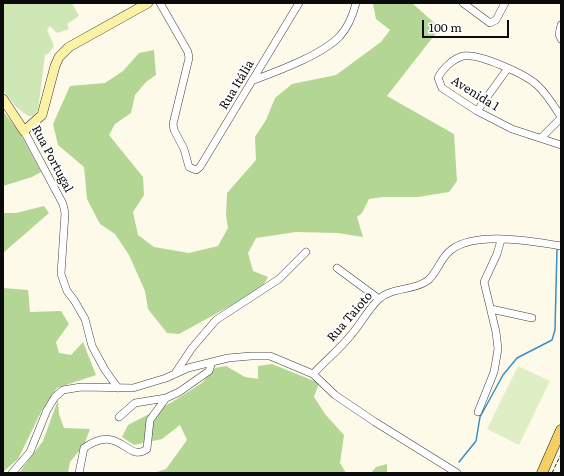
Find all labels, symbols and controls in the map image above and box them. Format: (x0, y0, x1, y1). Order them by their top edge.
scale bar (424, 12, 511, 38)
text: 100 m (429, 18, 462, 36)
street label: Rua Itália (217, 58, 257, 112)
street label: Avenida 1 (448, 74, 502, 114)
street label: Rua Portugal (28, 123, 76, 195)
street label: Rua Taioto (324, 289, 376, 345)

